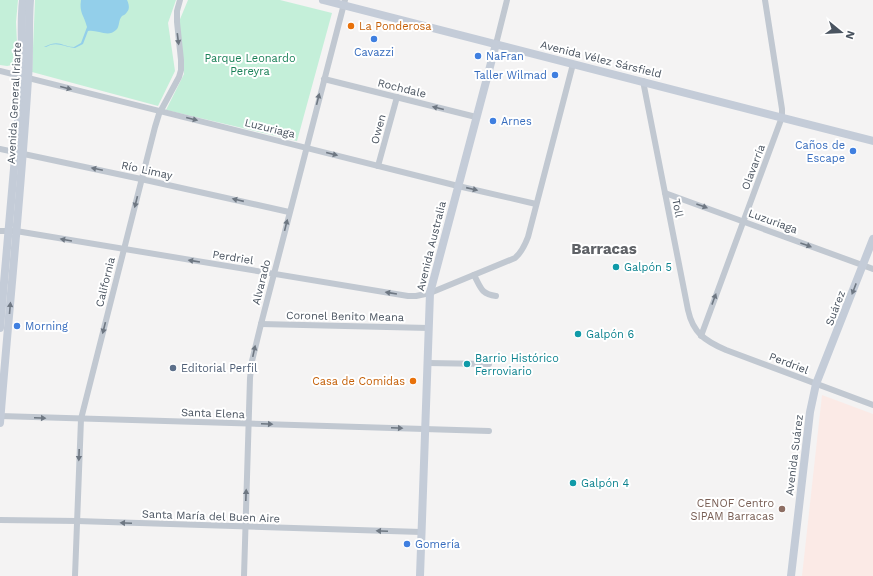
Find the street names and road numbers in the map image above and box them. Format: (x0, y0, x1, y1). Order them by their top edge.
street label: Avenida Vélez Sársfield (539, 38, 663, 81)
street label: Avenida General Iriarte (5, 42, 24, 164)
street label: Rochdale (376, 76, 427, 101)
street label: Owen (368, 113, 389, 145)
street label: Luzuriaga (243, 116, 296, 141)
street label: Olavarría (739, 143, 768, 192)
street label: Río Limay (120, 159, 174, 182)
street label: Toll (669, 198, 686, 219)
street label: Avenida Australia (414, 200, 449, 292)
street label: Luzuriaga (746, 207, 799, 236)
street label: Perdriel (212, 248, 255, 267)
street label: California (93, 256, 118, 309)
street label: Alvarado (250, 258, 273, 306)
street label: Suárez (823, 289, 848, 328)
street label: Coronel Benito Meana (286, 309, 404, 324)
street label: Perdriel (767, 350, 811, 377)
street label: Santa Elena (181, 406, 245, 421)
street label: Avenida Suárez (783, 414, 806, 496)
street label: Santa María del Buen Aire (142, 508, 280, 525)

